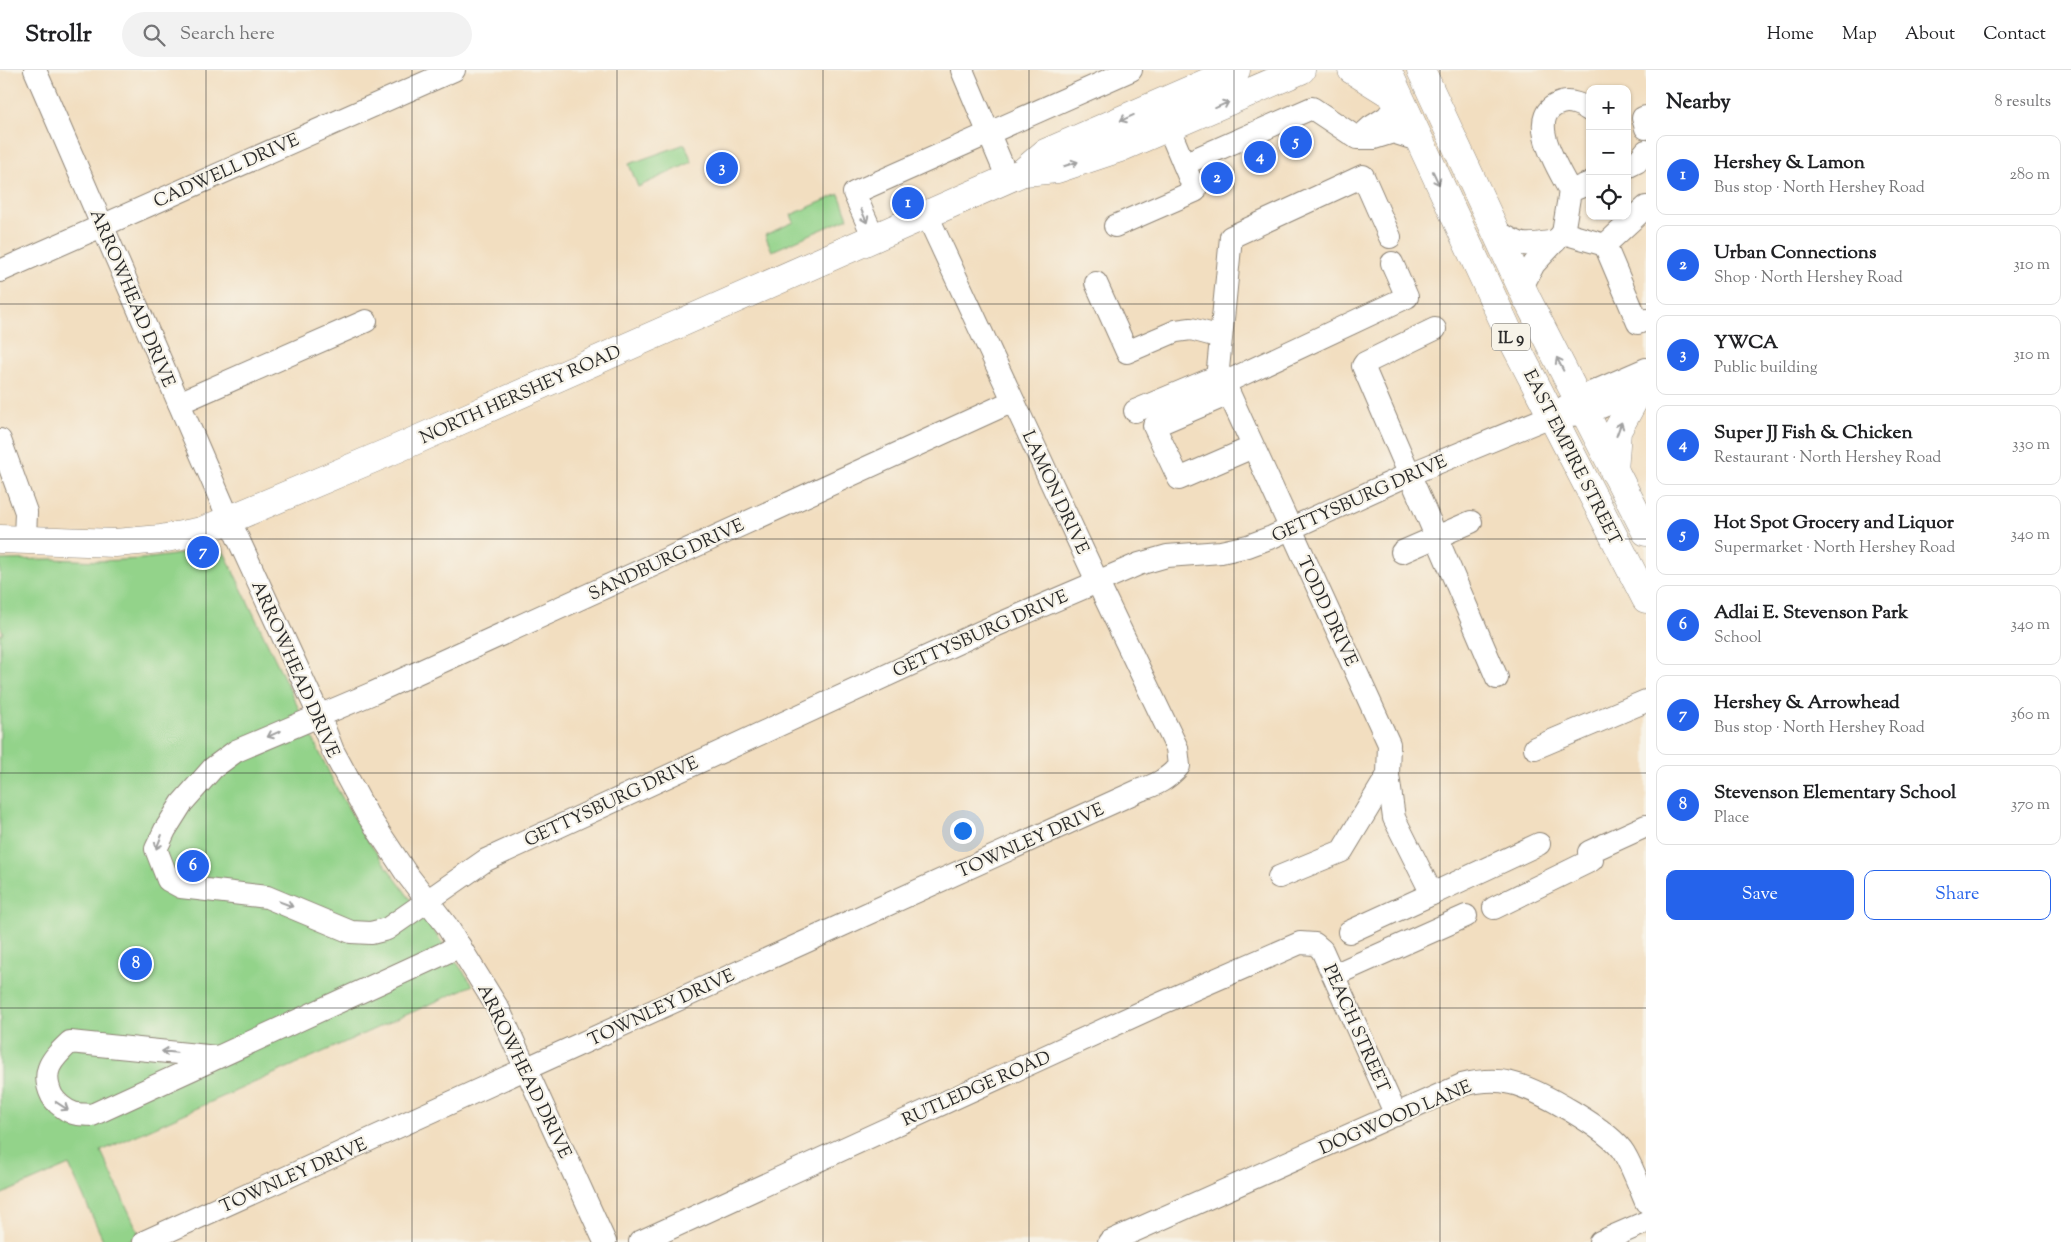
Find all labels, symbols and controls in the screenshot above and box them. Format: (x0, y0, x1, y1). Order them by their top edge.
search box (122, 12, 472, 57)
text: Strollr (25, 18, 92, 52)
icon: search (140, 21, 168, 49)
text: Search here (180, 21, 275, 48)
text: Home (1767, 22, 1814, 48)
text: Map (1842, 22, 1877, 48)
text: About (1905, 22, 1955, 48)
text: Contact (1983, 22, 2046, 48)
map controls (1586, 85, 1631, 220)
button: + (1586, 85, 1631, 130)
text: Nearby (1666, 88, 1731, 118)
text: 8 results (1995, 91, 2051, 114)
one-way arrow (1214, 99, 1229, 109)
one-way arrow (1120, 113, 1135, 123)
pin: 5 (1280, 123, 1312, 161)
street label: CADWELL DRIVE (150, 128, 304, 216)
button: − (1586, 130, 1631, 175)
pin: 4 (1244, 138, 1276, 176)
pin: 3 (706, 149, 738, 187)
text: Hershey & Lamon (1714, 150, 1865, 177)
one-way arrow (1062, 159, 1078, 169)
pin: 2 (1201, 159, 1233, 197)
text: 1 (1680, 164, 1686, 187)
text: 280 m (2009, 164, 2050, 187)
one-way arrow (1431, 170, 1441, 185)
button: locate (1586, 175, 1631, 220)
text: Bus stop · North Hershey Road (1714, 177, 1925, 200)
pin: 1 (892, 184, 924, 222)
street label: ARROWHEAD DRIVE (82, 206, 181, 392)
one-way arrow (860, 208, 870, 223)
text: Urban Connections (1714, 240, 1877, 267)
text: 2 (1679, 254, 1687, 277)
text: 310 m (2013, 254, 2050, 277)
text: Shop · North Hershey Road (1714, 267, 1903, 290)
road number: IL 9 (1492, 323, 1530, 350)
text: YWCA (1714, 330, 1778, 357)
street label: NORTH HERSHEY ROAD (416, 340, 626, 452)
text: 3 (1680, 344, 1686, 367)
text: 310 m (2013, 344, 2050, 367)
one-way arrow (1555, 357, 1564, 372)
text: Public building (1714, 357, 1818, 380)
street label: EAST EMPIRE STREET (1516, 365, 1627, 551)
text: Super JJ Fish & Chicken (1714, 420, 1913, 447)
one-way arrow (1615, 422, 1624, 437)
street label: LAMON DRIVE (1014, 427, 1094, 559)
text: 4 (1679, 434, 1687, 457)
text: 330 m (2012, 434, 2050, 457)
text: Restaurant · North Hershey Road (1714, 447, 1941, 470)
street label: GETTYSBURG DRIVE (1268, 449, 1452, 550)
text: Hot Spot Grocery and Liquor (1714, 510, 1954, 537)
street label: SANDBURG DRIVE (585, 513, 749, 608)
text: 5 (1680, 524, 1686, 547)
text: 340 m (2011, 524, 2050, 547)
pin: 7 (187, 533, 219, 571)
text: Supermarket · North Hershey Road (1714, 537, 1955, 560)
street label: TODD DRIVE (1289, 552, 1363, 671)
street label: ARROWHEAD DRIVE (243, 577, 345, 763)
street label: GETTYSBURG DRIVE (889, 584, 1073, 685)
text: Adlai E. Stevenson Park (1714, 600, 1908, 627)
text: 6 (1679, 614, 1687, 637)
text: 340 m (2011, 614, 2050, 637)
text: School (1714, 627, 1762, 650)
text: Hershey & Arrowhead (1714, 690, 1900, 717)
text: 7 (1679, 704, 1687, 727)
text: 360 m (2011, 704, 2050, 727)
text: Bus stop · North Hershey Road (1714, 717, 1925, 740)
one-way arrow (267, 730, 282, 740)
street label: GETTYSBURG DRIVE (521, 751, 703, 855)
text: Stevenson Elementary School (1714, 780, 1956, 807)
text: 8 (1679, 794, 1687, 817)
text: 370 m (2011, 794, 2050, 817)
street label: TOWNLEY DRIVE (953, 798, 1109, 886)
text: Place (1714, 807, 1749, 830)
your location (950, 818, 976, 844)
one-way arrow (154, 834, 164, 849)
pin: 6 (177, 847, 209, 885)
button: Save (1666, 870, 1854, 920)
button: Share (1864, 870, 2051, 920)
one-way arrow (278, 900, 293, 909)
pin: 8 (120, 945, 152, 983)
street label: PEACH STREET (1315, 960, 1395, 1097)
street label: TOWNLEY DRIVE (584, 963, 739, 1054)
street label: ARROWHEAD DRIVE (470, 980, 577, 1164)
street label: RUTLEDGE ROAD (898, 1045, 1055, 1134)
one-way arrow (161, 1047, 177, 1057)
street label: DOGWOOD LANE (1316, 1075, 1476, 1163)
one-way arrow (55, 1101, 69, 1111)
street label: TOWNLEY DRIVE (216, 1133, 372, 1221)

